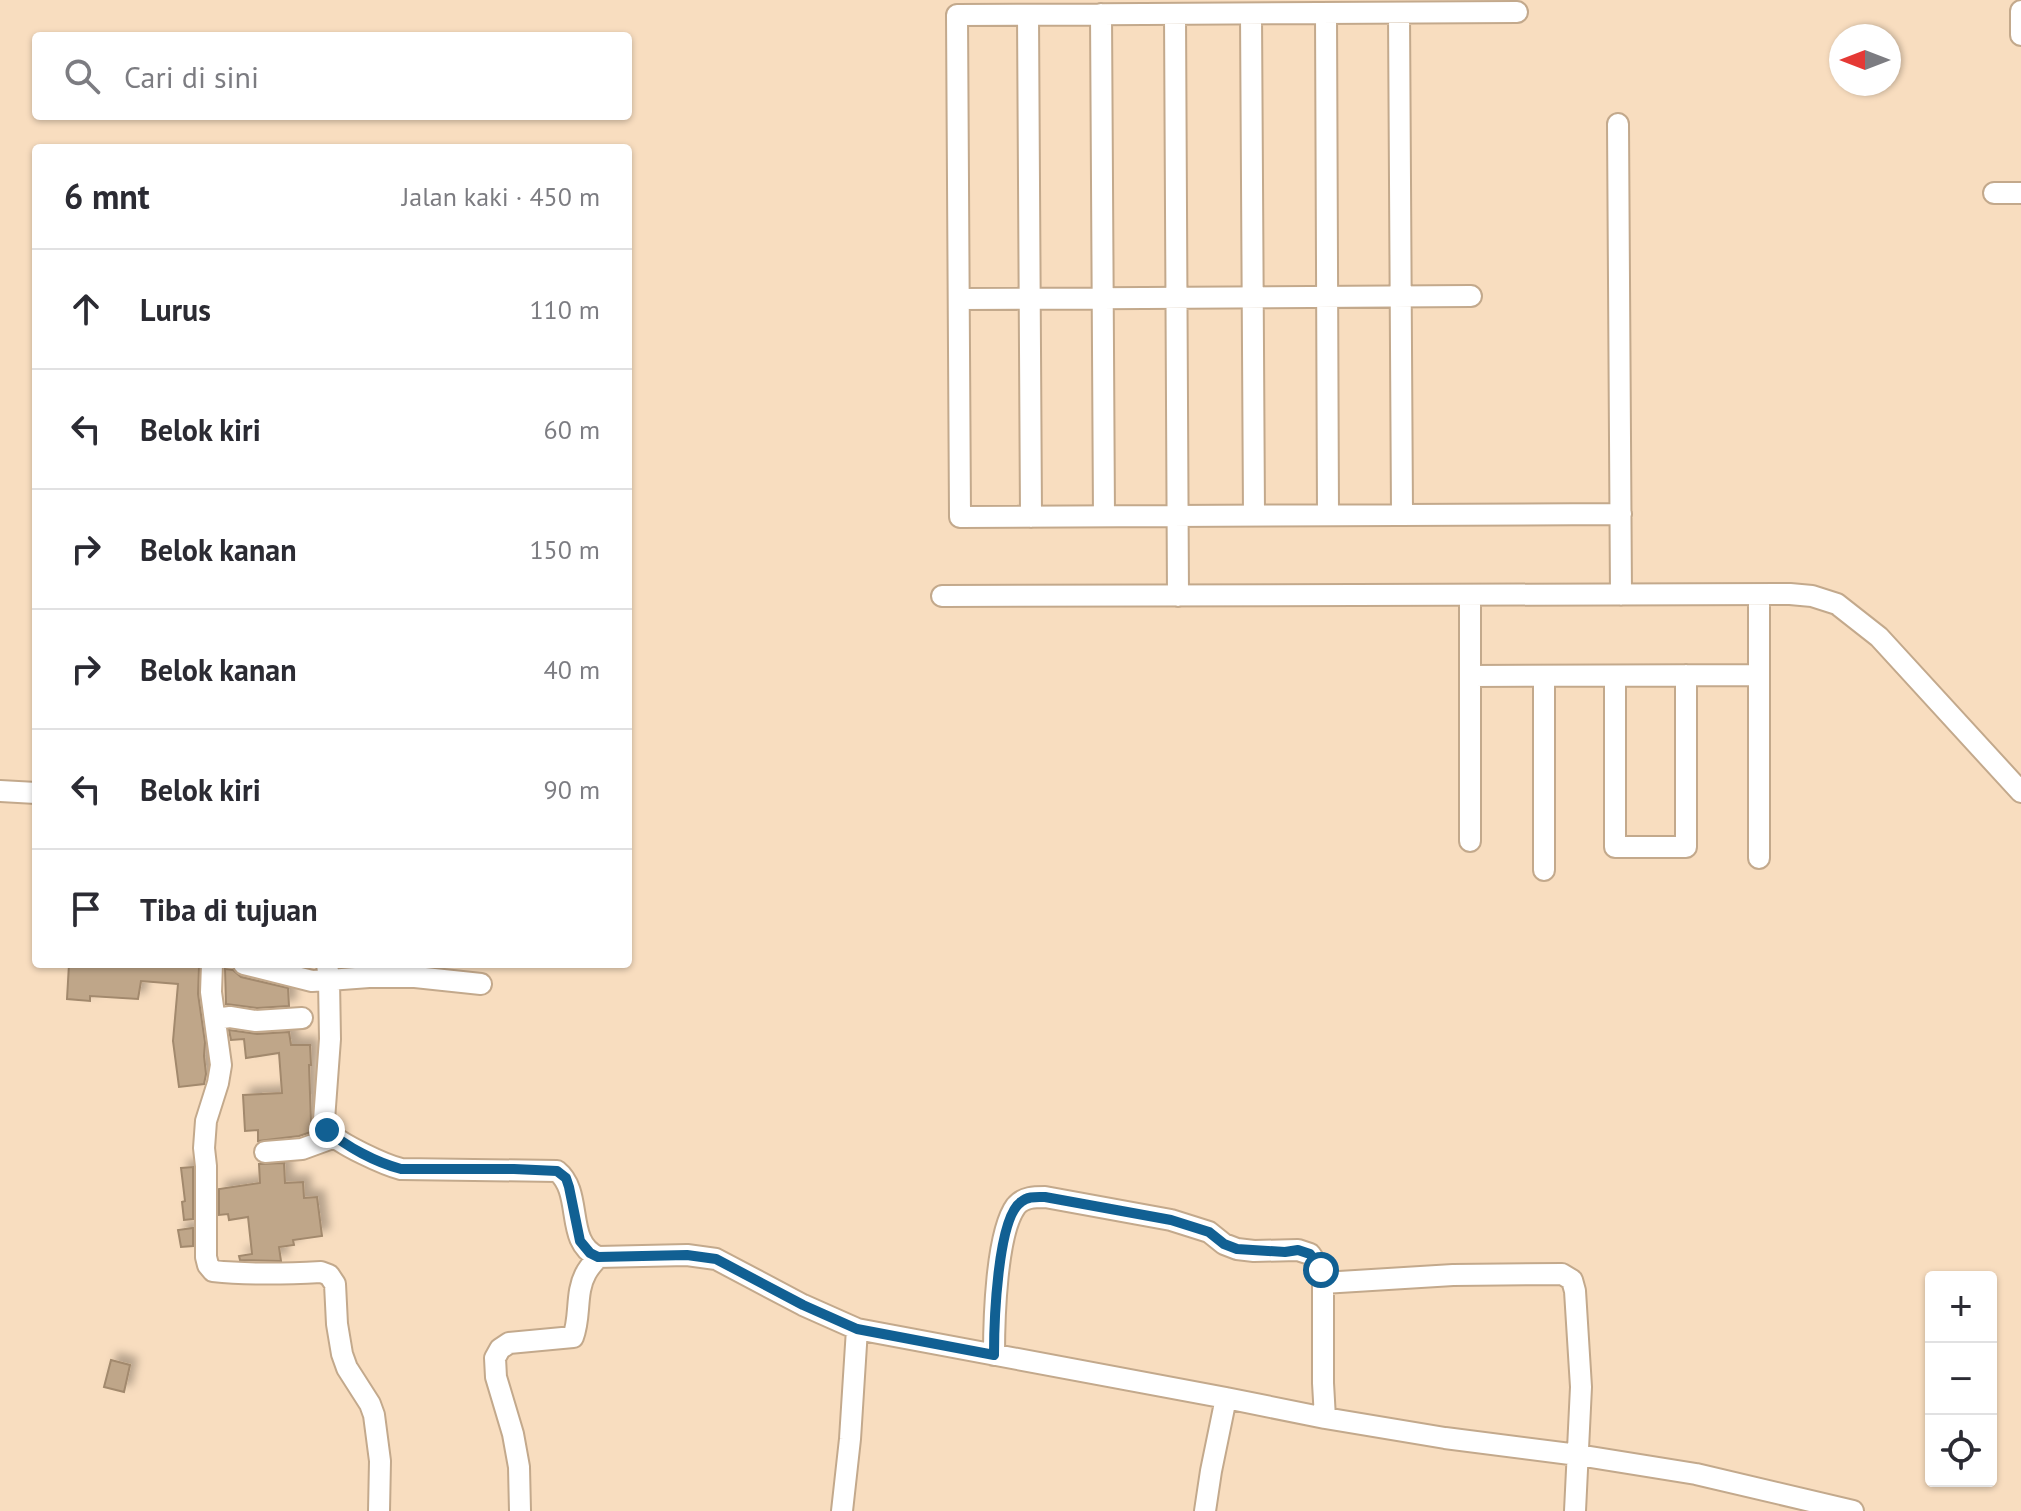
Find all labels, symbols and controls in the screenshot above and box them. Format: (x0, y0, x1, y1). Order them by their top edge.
north arrow (1829, 24, 1901, 96)
search box (32, 32, 632, 120)
icon: search (60, 54, 104, 98)
text: Cari di sini (124, 57, 259, 96)
text: 6 mnt (64, 174, 150, 218)
text: Jalan kaki · 450 m (402, 180, 600, 213)
icon: ahead (64, 287, 108, 331)
text: Lurus (140, 290, 211, 329)
text: 110 m (529, 293, 600, 326)
icon: left (64, 407, 108, 451)
text: Belok kiri (140, 410, 261, 449)
text: 60 m (544, 413, 600, 446)
icon: right (64, 527, 108, 571)
text: Belok kanan (140, 530, 297, 569)
text: 150 m (529, 533, 600, 566)
icon: right (64, 647, 108, 691)
text: Belok kanan (140, 650, 297, 689)
text: 40 m (544, 653, 600, 686)
icon: left (64, 767, 108, 811)
text: Belok kiri (140, 770, 261, 809)
text: 90 m (544, 773, 600, 806)
icon: arrive (64, 887, 108, 931)
text: Tiba di tujuan (140, 890, 318, 929)
route end (309, 1112, 345, 1148)
route start (1303, 1252, 1339, 1288)
map controls (1925, 1271, 1997, 1487)
button: + (1925, 1271, 1997, 1343)
button: − (1925, 1343, 1997, 1415)
button: locate (1925, 1415, 1997, 1487)

